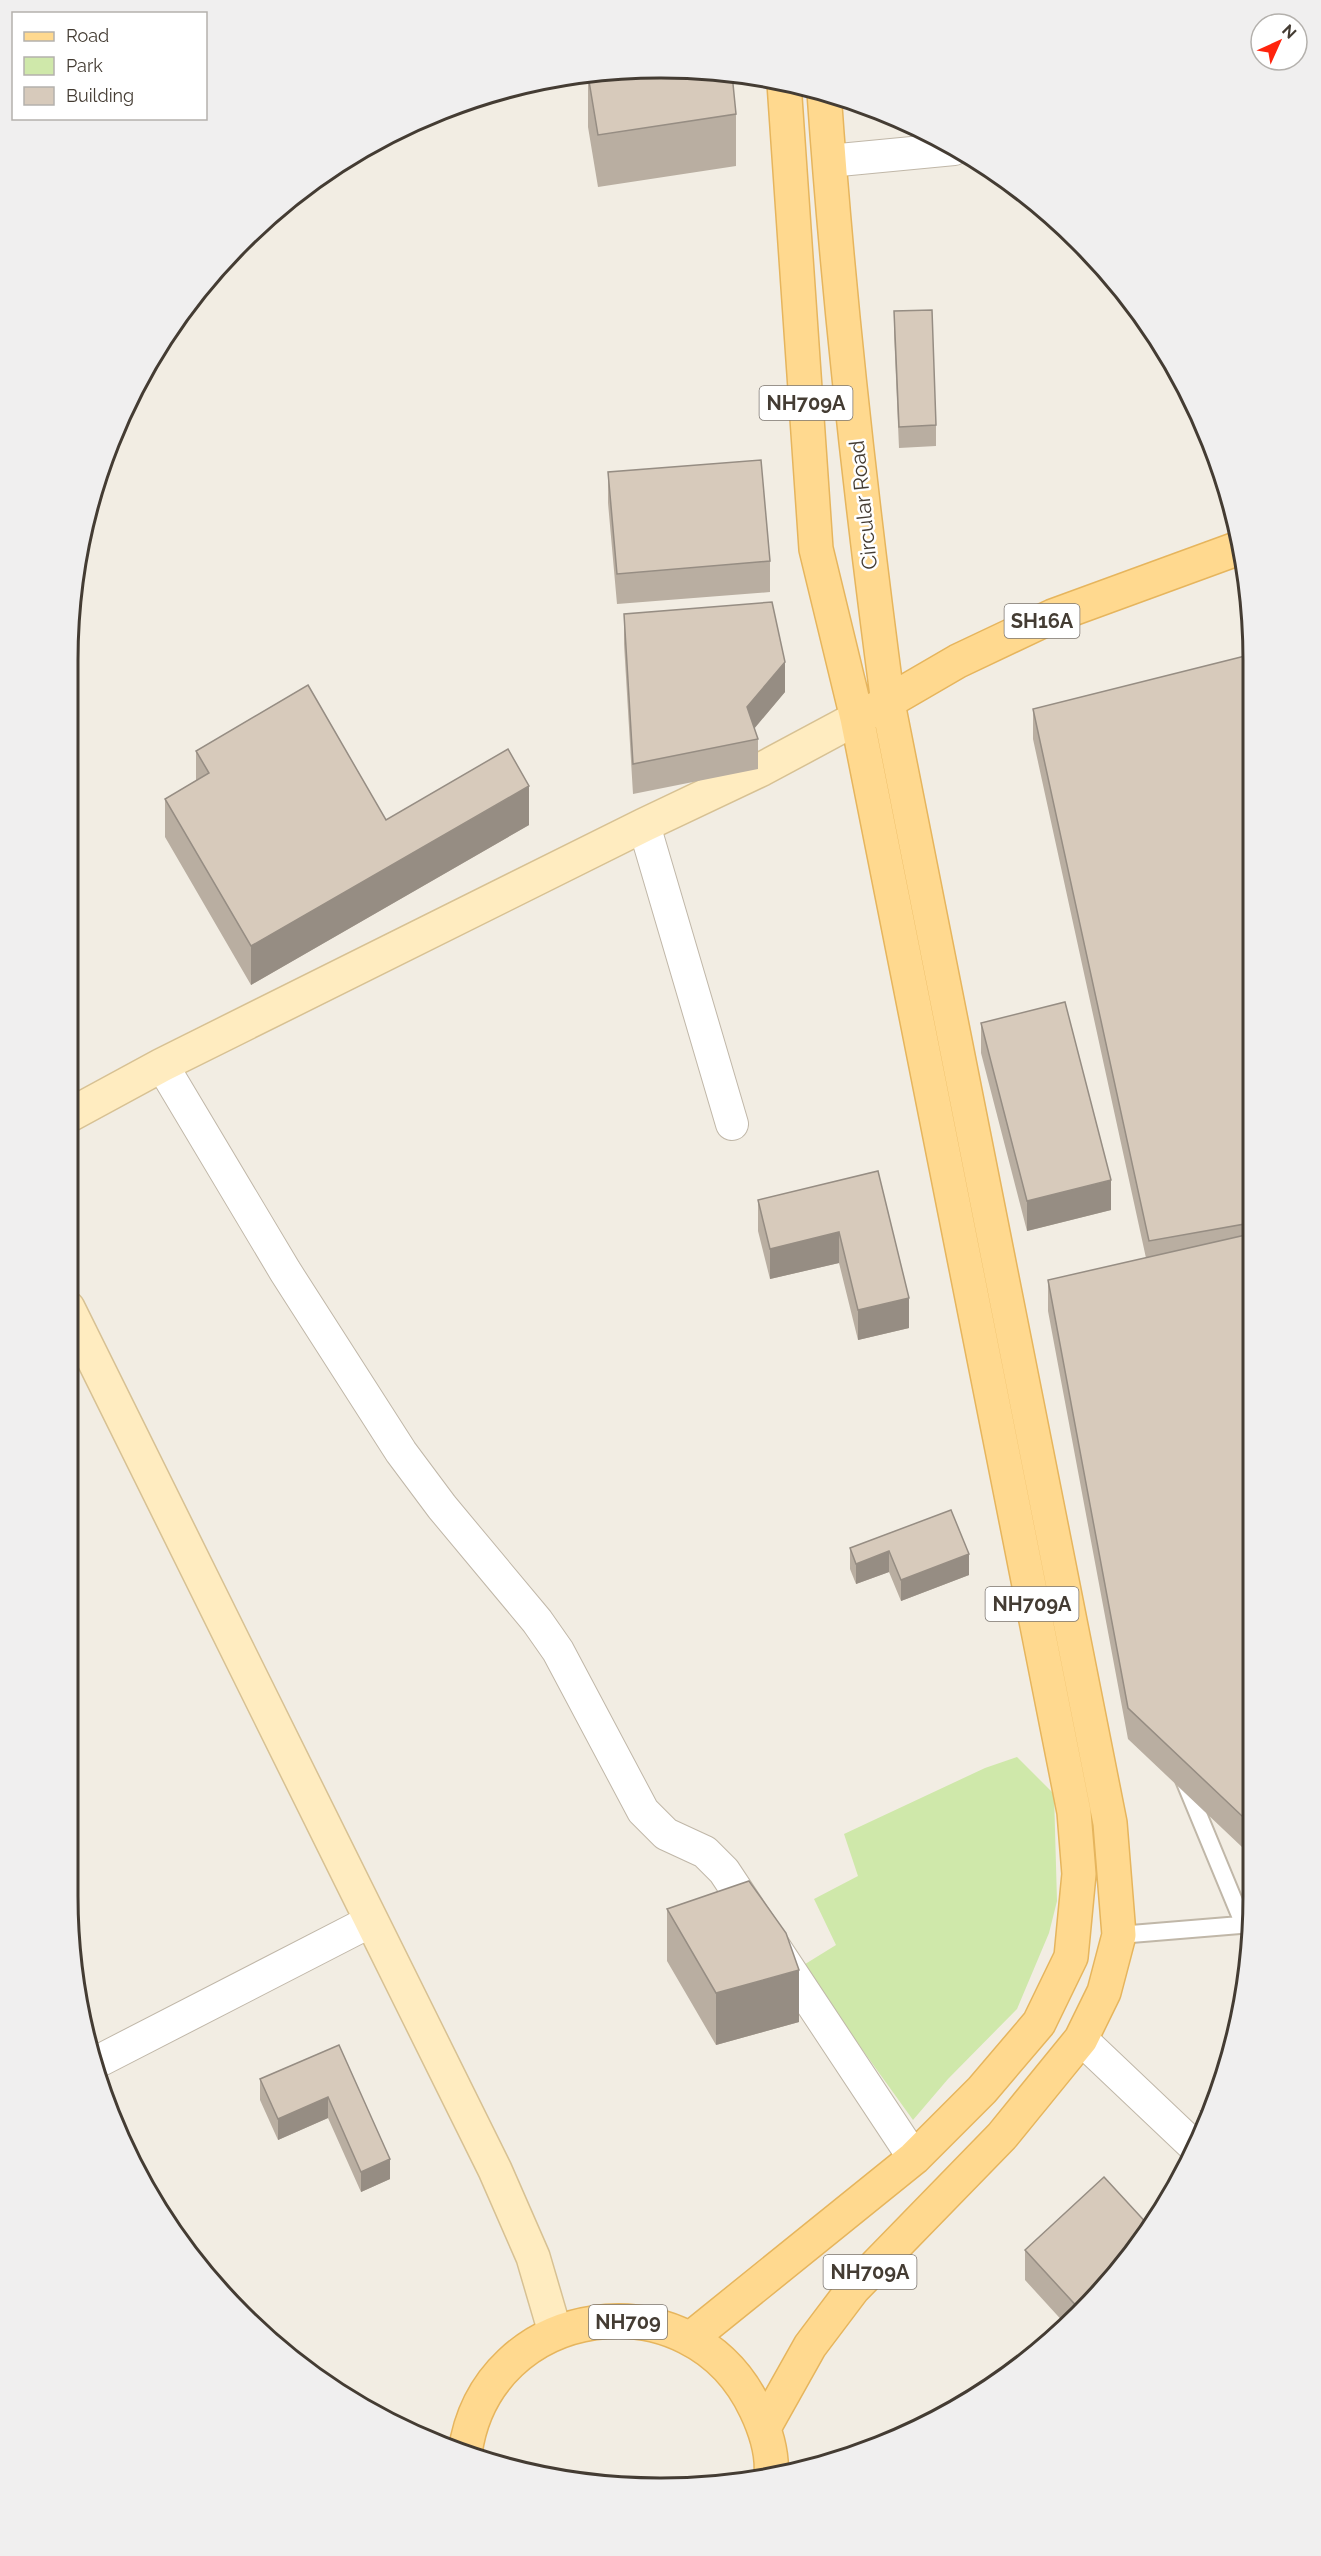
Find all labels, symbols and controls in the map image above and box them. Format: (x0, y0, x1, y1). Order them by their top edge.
legend (12, 12, 207, 120)
north arrow (1249, 12, 1309, 72)
text: N (1278, 21, 1300, 43)
text: Road (66, 25, 109, 46)
text: Park (66, 55, 103, 76)
text: Building (66, 85, 134, 106)
road number: NH709A (760, 386, 852, 420)
street label: Circular Road (844, 439, 882, 571)
road number: SH16A (1004, 604, 1080, 638)
road number: NH709A (986, 1587, 1078, 1621)
road number: NH709A (824, 2255, 916, 2289)
road number: NH709 (589, 2305, 667, 2339)

